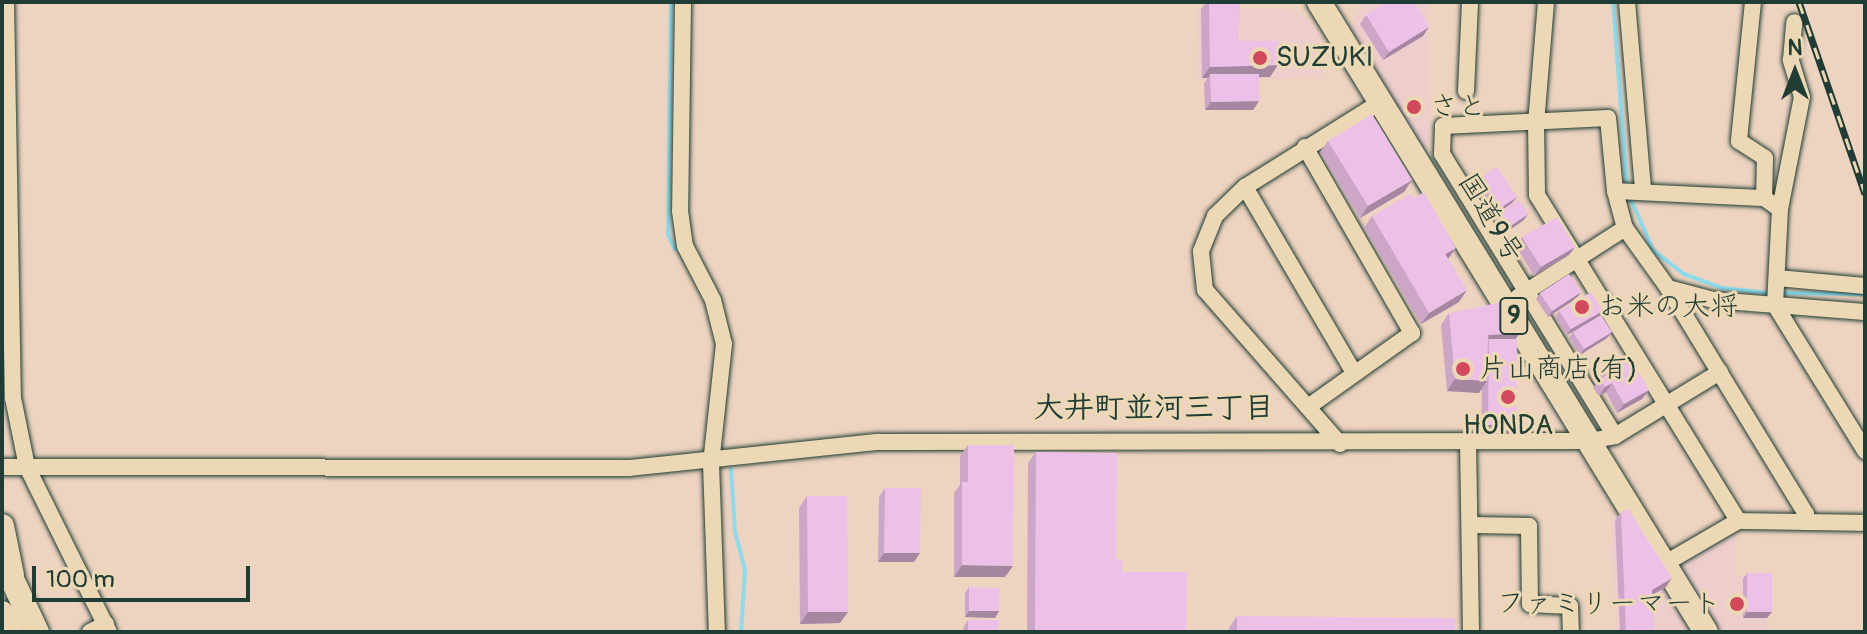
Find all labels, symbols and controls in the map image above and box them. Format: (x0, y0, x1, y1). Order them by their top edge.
north arrow (1755, 32, 1835, 112)
text: N (1788, 34, 1802, 62)
place label: SUZUKI (1276, 41, 1373, 75)
marker: SUZUKI (1251, 49, 1269, 67)
place label: さと (1430, 90, 1486, 124)
marker: さと (1405, 98, 1423, 116)
street label: 国道9号 (1450, 167, 1530, 269)
place label: お米の大将 (1598, 290, 1738, 324)
road number: 9 (1498, 294, 1530, 338)
marker: お米の大将 (1573, 298, 1591, 316)
place label: 片山商店(有) (1479, 352, 1638, 386)
marker: 片山商店(有) (1454, 360, 1472, 378)
marker: HONDA (1499, 388, 1517, 406)
district label: 大井町並河三丁目 (1034, 390, 1274, 426)
place label: HONDA (1463, 409, 1553, 443)
scale bar (36, 550, 254, 600)
text: 100 m (46, 565, 115, 594)
place label: ファミリーマート (1497, 587, 1721, 621)
marker: ファミリーマート (1728, 595, 1746, 613)

